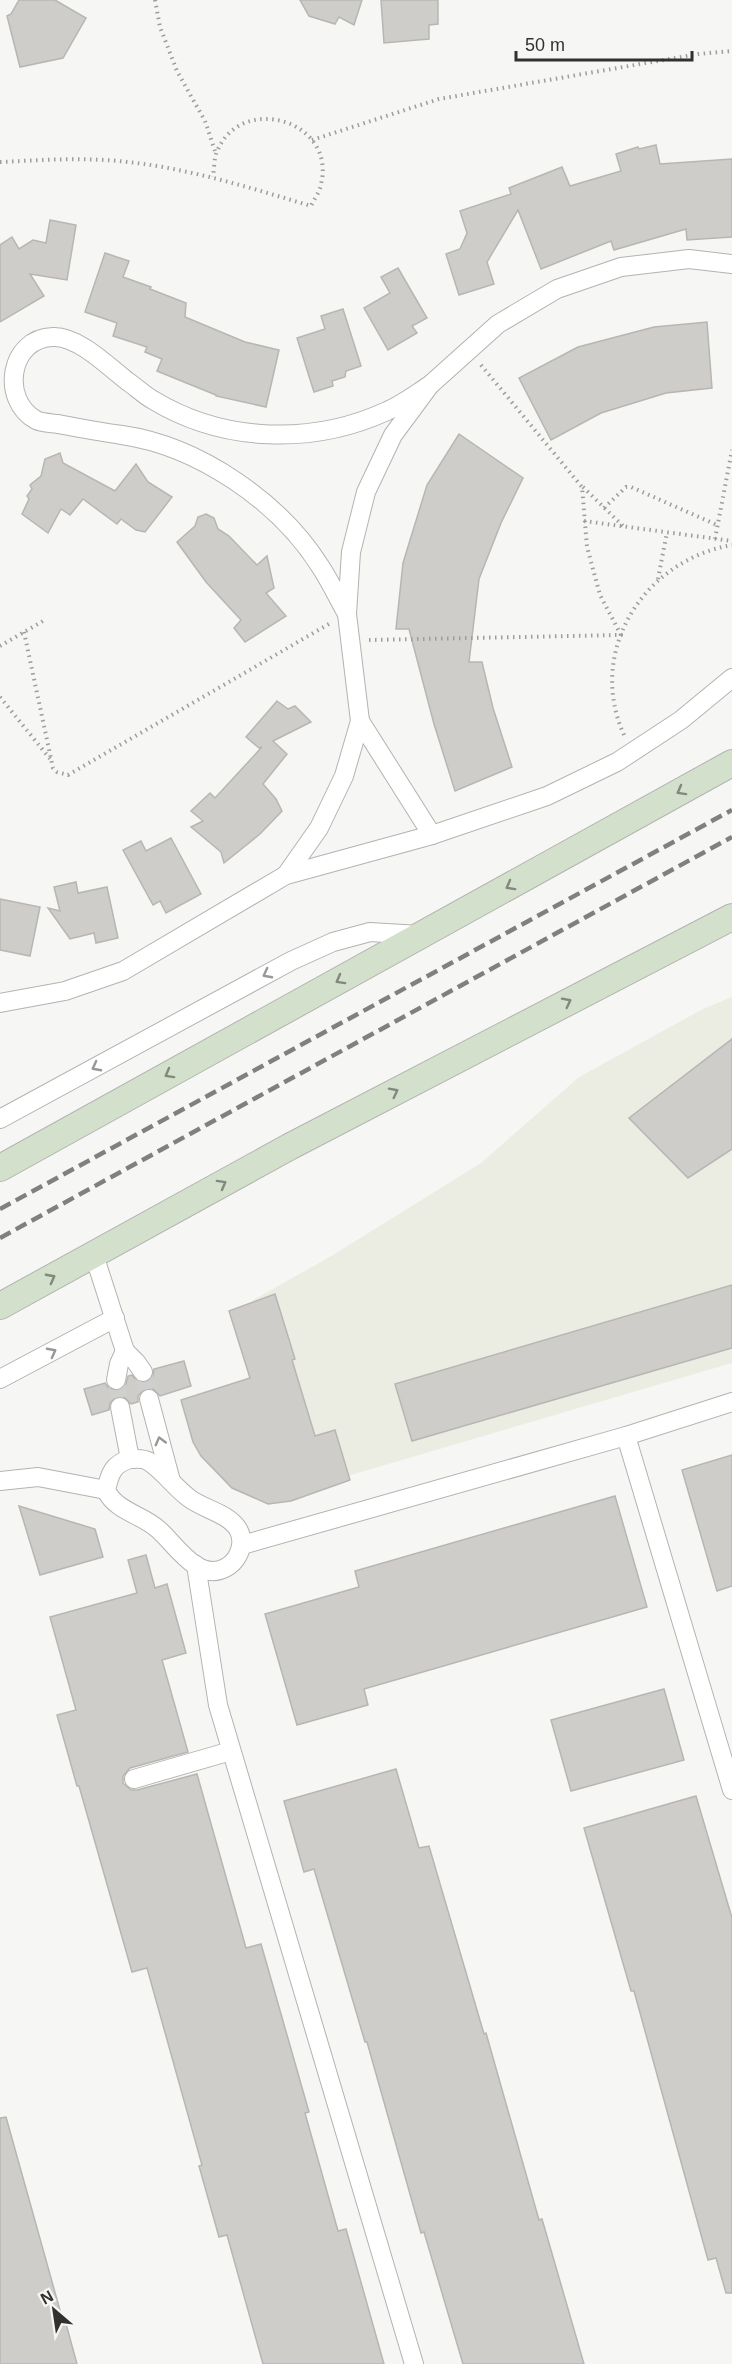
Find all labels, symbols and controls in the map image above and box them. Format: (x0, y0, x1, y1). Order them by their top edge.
scale bar (516, 24, 692, 62)
text: 50 m (525, 35, 565, 55)
one-way arrow (677, 784, 687, 795)
one-way arrow (506, 879, 517, 890)
one-way arrow (263, 967, 273, 978)
one-way arrow (336, 973, 346, 984)
one-way arrow (561, 998, 572, 1009)
one-way arrow (91, 1060, 102, 1071)
one-way arrow (165, 1067, 175, 1078)
one-way arrow (388, 1088, 398, 1099)
one-way arrow (216, 1180, 226, 1191)
one-way arrow (45, 1274, 56, 1285)
one-way arrow (45, 1348, 56, 1359)
one-way arrow (155, 1436, 168, 1446)
north arrow (24, 2280, 84, 2340)
text: N (38, 2287, 56, 2308)

